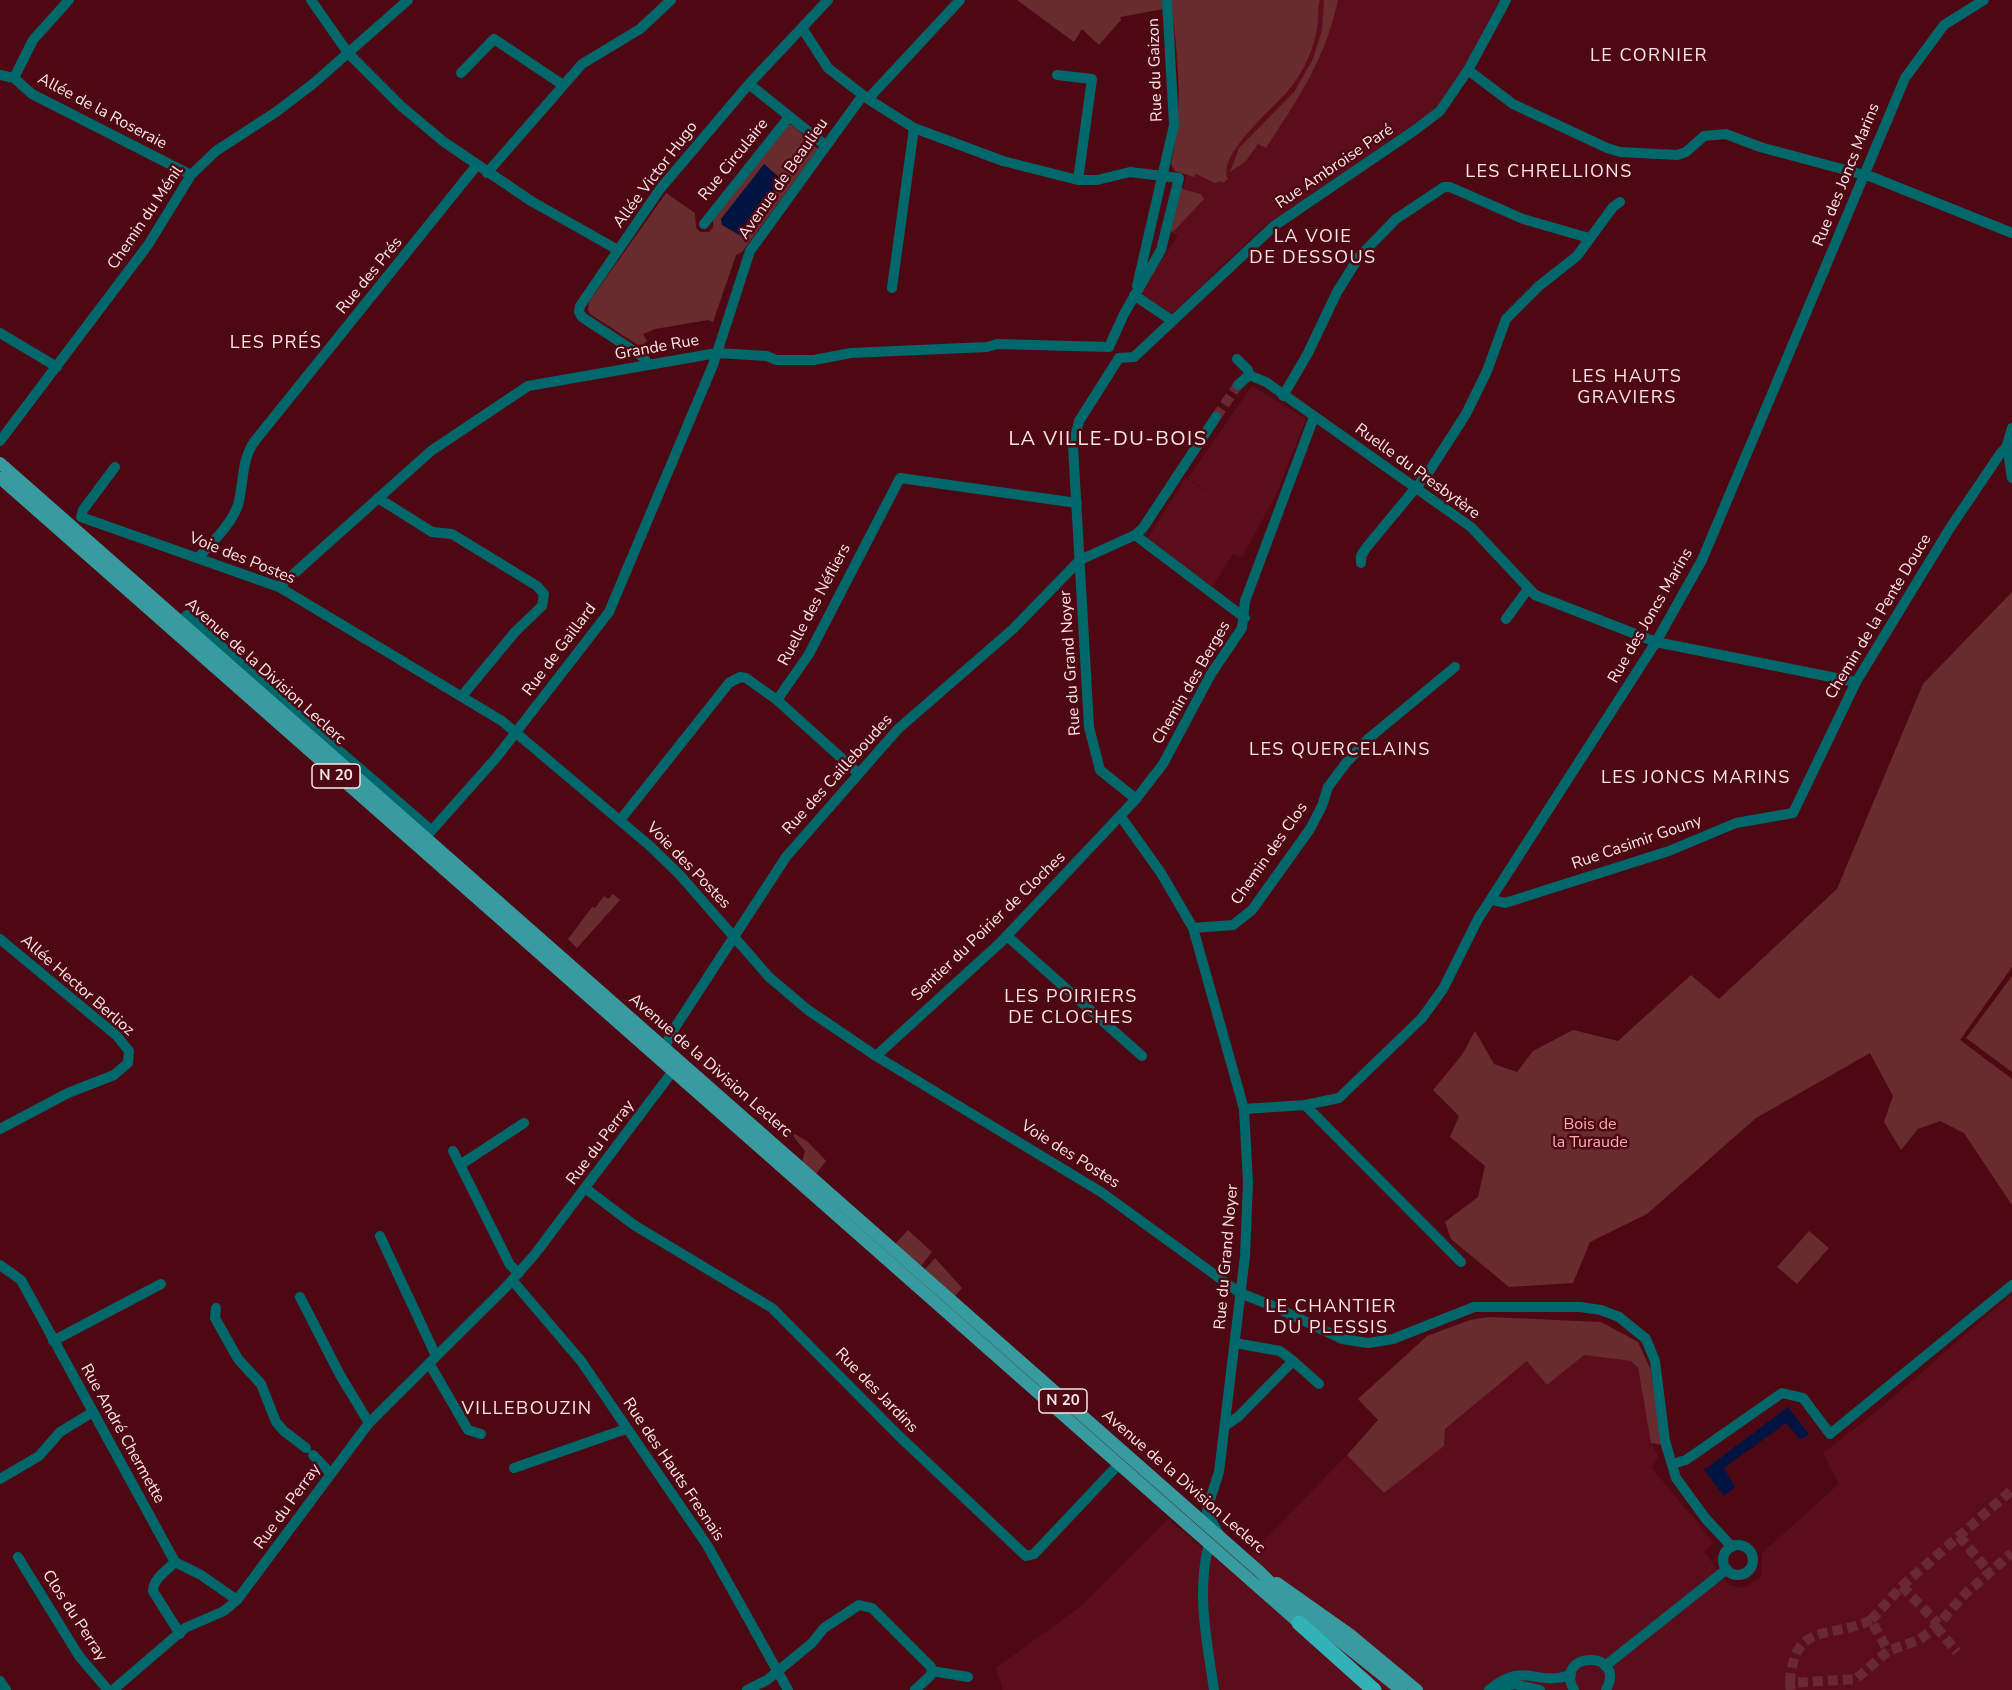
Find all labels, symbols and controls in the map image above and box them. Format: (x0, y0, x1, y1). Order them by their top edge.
street label: Rue du Gaizon (1145, 18, 1167, 122)
district label: LE CORNIER (1590, 46, 1708, 68)
street label: Allée de la Roseraie (34, 70, 170, 154)
street label: Rue des Joncs Marins (1809, 101, 1885, 249)
street label: Rue Circulaire (695, 115, 773, 205)
street label: Avenue de Beaulieu (735, 115, 833, 243)
street label: Allée Victor Hugo (610, 118, 702, 232)
street label: Rue Ambroise Paré (1272, 120, 1398, 214)
street label: Chemin du Ménil (104, 162, 188, 274)
district label: LES CHRELLIONS (1465, 162, 1633, 184)
district label: LA VOIE DE DESSOUS (1249, 227, 1377, 270)
street label: Rue des Prés (333, 234, 407, 318)
street label: Grande Rue (613, 331, 701, 365)
district label: LES PRÉS (230, 333, 322, 355)
district label: LES HAUTS GRAVIERS (1572, 367, 1682, 410)
street label: Ruelle du Presbytère (1351, 420, 1483, 524)
district label: LA VILLE-DU-BOIS (1008, 428, 1208, 452)
street label: Voie des Postes (186, 529, 298, 589)
street label: Chemin de la Pente Douce (1822, 531, 1936, 703)
street label: Ruelle des Néfliers (775, 541, 855, 669)
street label: Rue des Joncs Marins (1605, 545, 1697, 687)
street label: Rue du Grand Noyer (1056, 590, 1086, 736)
street label: Avenue de la Division Leclerc (181, 595, 349, 749)
street label: Rue de Gaillard (519, 600, 601, 700)
street label: Chemin des Berges (1149, 618, 1235, 748)
street label: Rue des Cailleboudes (779, 711, 897, 839)
district label: LES QUERCELAINS (1249, 740, 1431, 762)
road number: N 20 (312, 764, 360, 788)
district label: LES JONCS MARINS (1601, 768, 1791, 790)
street label: Chemin des Clos (1228, 799, 1312, 909)
street label: Rue Casimir Gouny (1569, 812, 1705, 874)
street label: Voie des Postes (642, 819, 734, 913)
street label: Sentier du Poirier de Cloches (908, 848, 1070, 1006)
street label: Allée Hector Berlioz (16, 931, 138, 1041)
district label: LES POIRIERS DE CLOCHES (1004, 987, 1138, 1030)
street label: Avenue de la Division Leclerc (625, 990, 795, 1142)
street label: Rue du Perray (563, 1097, 639, 1189)
park label: Bois de la Turaude (1552, 1115, 1628, 1153)
street label: Voie des Postes (1017, 1117, 1123, 1193)
street label: Rue du Grand Noyer (1211, 1183, 1243, 1331)
district label: LE CHANTIER DU PLESSIS (1265, 1297, 1397, 1340)
street label: Rue des Jardins (831, 1344, 921, 1438)
street label: Rue André Chermette (76, 1361, 168, 1507)
road number: N 20 (1039, 1389, 1087, 1413)
street label: Rue des Hauts Fresnais (618, 1395, 728, 1545)
district label: VILLEBOUZIN (461, 1399, 593, 1421)
street label: Avenue de la Division Leclerc (1098, 1406, 1268, 1558)
street label: Rue du Perray (251, 1461, 325, 1553)
street label: Clos du Perray (37, 1567, 111, 1665)

